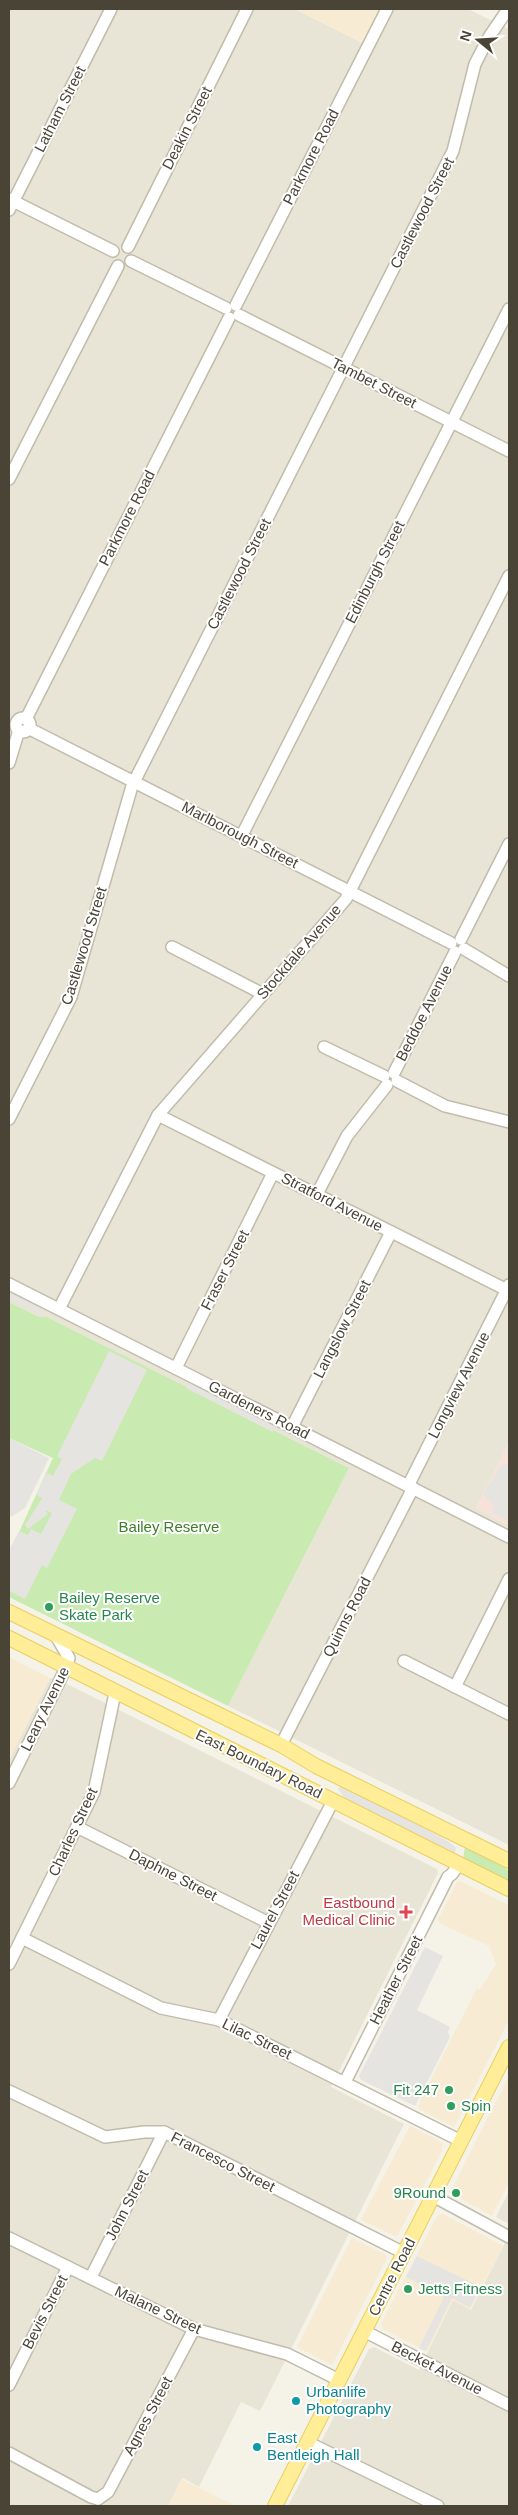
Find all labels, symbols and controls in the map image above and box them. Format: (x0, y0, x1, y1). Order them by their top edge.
north arrow (453, 15, 503, 65)
text: N (456, 29, 475, 43)
street label: Latham Street (31, 62, 89, 155)
street label: Deakin Street (158, 83, 215, 172)
street label: Parkmore Road (279, 106, 342, 207)
street label: Castlewood Street (386, 154, 457, 271)
street label: Tambet Street (329, 354, 420, 412)
street label: Parkmore Road (95, 467, 158, 568)
street label: Castlewood Street (203, 515, 274, 632)
street label: Edinburgh Street (341, 517, 408, 626)
street label: Marlborough Street (179, 798, 302, 872)
street label: Castlewood Street (57, 884, 110, 1007)
street label: Stockdale Avenue (253, 901, 344, 1002)
street label: Beddoe Avenue (392, 962, 455, 1064)
street label: Stratford Avenue (279, 1169, 386, 1234)
street label: Fraser Street (197, 1226, 252, 1313)
street label: Langslow Street (310, 1276, 374, 1381)
street label: Longview Avenue (424, 1329, 493, 1441)
street label: Gardeners Road (206, 1377, 312, 1442)
park label: Bailey Reserve (119, 1518, 219, 1535)
street label: Quinns Road (319, 1574, 374, 1660)
place label: Bailey Reserve Skate Park (59, 1589, 160, 1623)
marker: Bailey Reserve Skate Park (43, 1601, 55, 1613)
street label: Leary Avenue (17, 1664, 72, 1754)
street label: East Boundary Road (193, 1726, 325, 1802)
street label: Charles Street (45, 1784, 101, 1879)
street label: Daphne Street (126, 1845, 221, 1904)
street label: Laurel Street (247, 1867, 303, 1952)
place label: Eastbound Medical Clinic (302, 1894, 395, 1928)
marker: Eastbound Medical Clinic (399, 1905, 413, 1919)
street label: Heather Street (366, 1932, 426, 2027)
street label: Lilac Street (220, 2014, 295, 2063)
place label: Fit 247 (393, 2081, 439, 2098)
marker: Fit 247 (443, 2084, 455, 2096)
place label: Spin (461, 2097, 491, 2114)
marker: Spin (445, 2100, 457, 2112)
street label: Francesco Street (168, 2128, 279, 2195)
street label: John Street (102, 2166, 152, 2243)
place label: 9Round (393, 2184, 446, 2201)
marker: 9Round (450, 2187, 462, 2199)
street label: Centre Road (365, 2235, 418, 2319)
street label: Bevis Street (19, 2271, 71, 2352)
place label: Jetts Fitness (418, 2280, 502, 2297)
street label: Malane Street (112, 2282, 205, 2337)
marker: Jetts Fitness (402, 2283, 414, 2295)
street label: Becket Avenue (389, 2337, 486, 2398)
street label: Agnes Street (120, 2373, 176, 2458)
place label: Urbanlife Photography (306, 2383, 392, 2417)
marker: Urbanlife Photography (290, 2395, 302, 2407)
place label: East Bentleigh Hall (267, 2429, 360, 2463)
marker: East Bentleigh Hall (251, 2441, 263, 2453)

